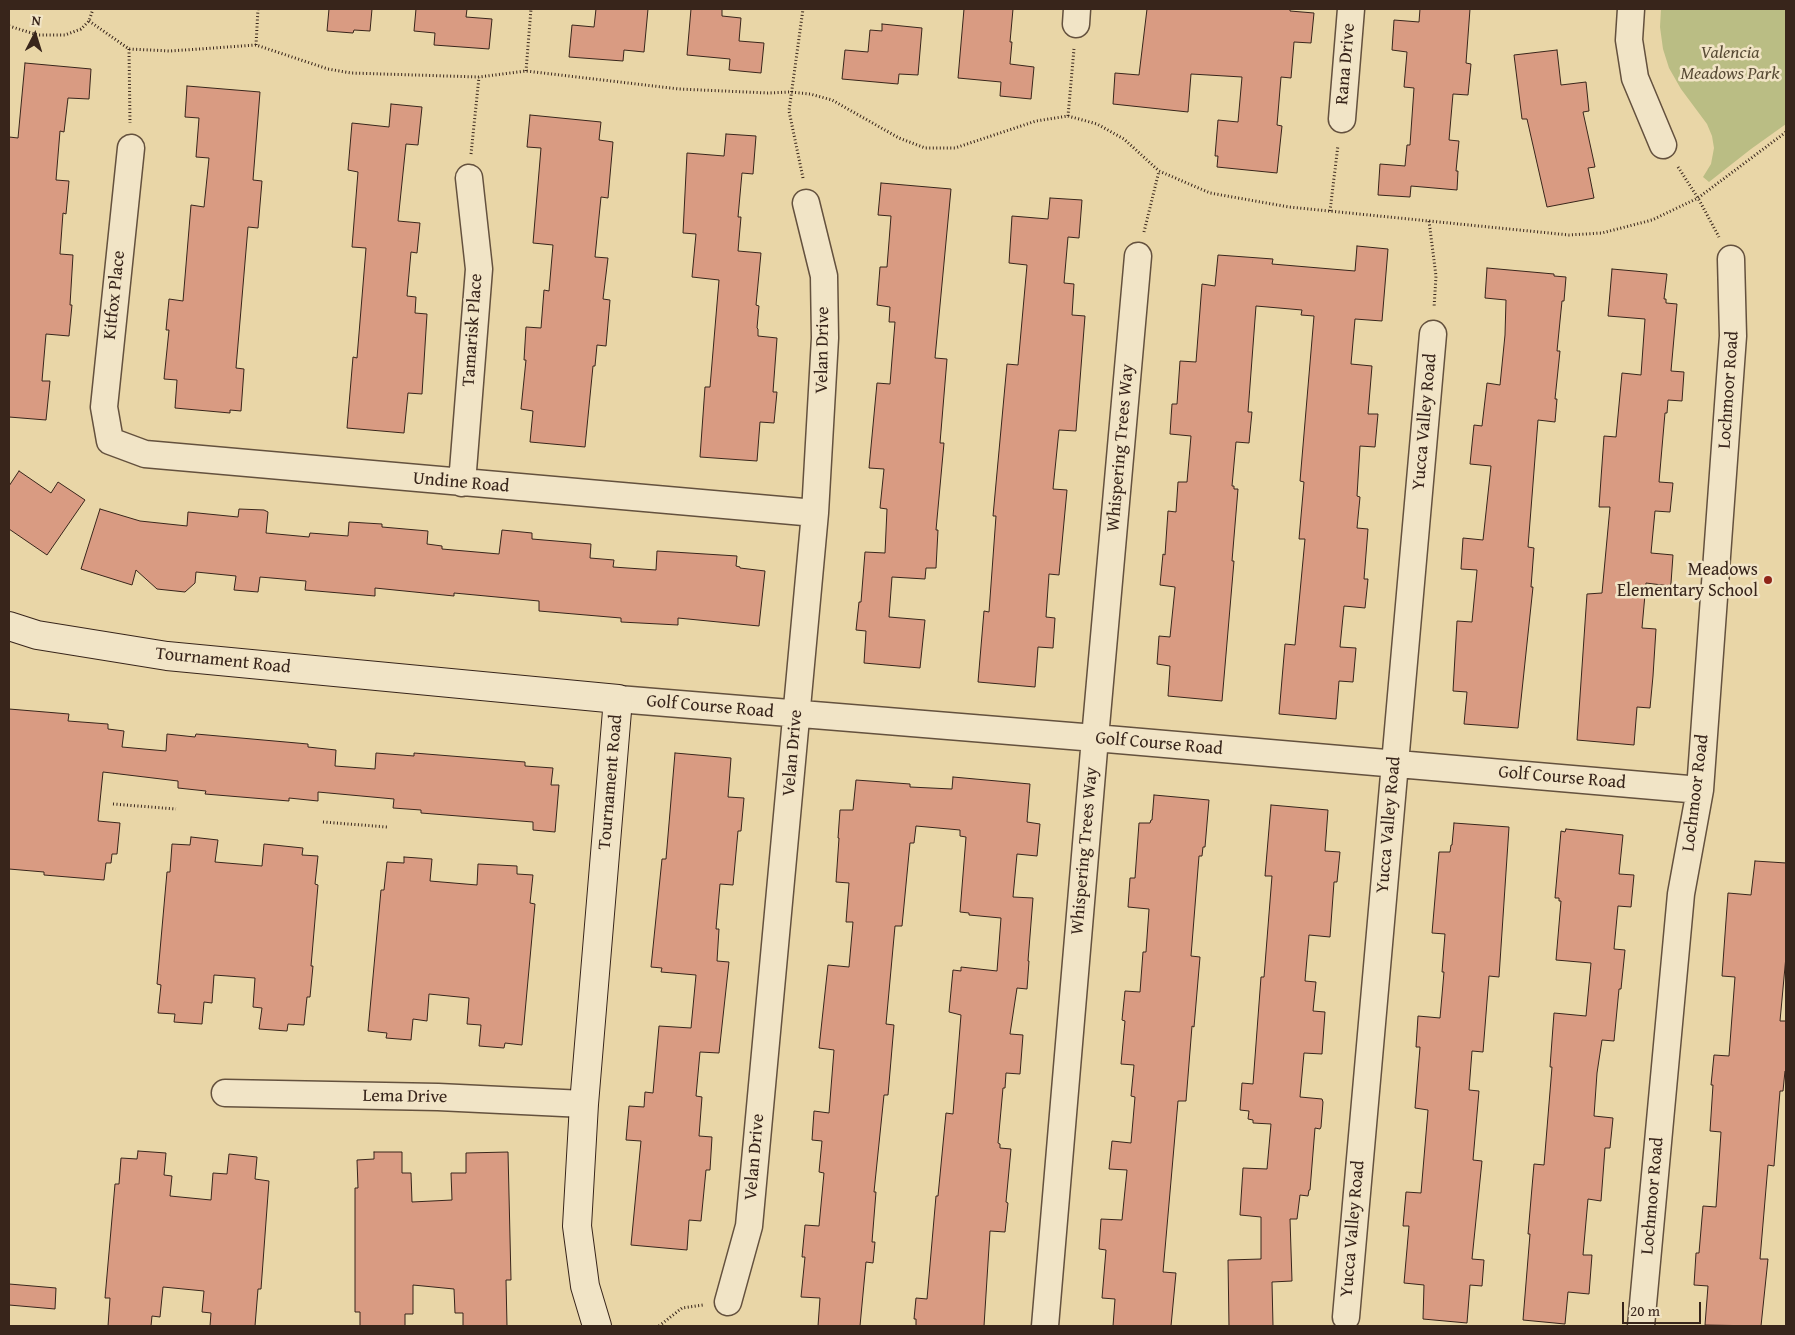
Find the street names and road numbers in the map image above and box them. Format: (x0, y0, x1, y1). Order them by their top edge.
street label: Rana Drive (1332, 22, 1360, 106)
street label: Kitfox Place (100, 249, 130, 341)
street label: Tamarisk Place (458, 273, 488, 387)
street label: Velan Drive (811, 306, 835, 394)
street label: Lochmoor Road (1714, 330, 1744, 450)
street label: Yucca Valley Road (1408, 353, 1442, 491)
street label: Whispering Trees Way (1103, 363, 1139, 533)
street label: Undine Road (412, 468, 510, 498)
street label: Tournament Road (154, 643, 292, 679)
street label: Golf Course Road (645, 691, 775, 723)
street label: Velan Drive (778, 709, 808, 797)
street label: Tournament Road (594, 714, 628, 850)
street label: Golf Course Road (1094, 728, 1224, 760)
street label: Lochmoor Road (1678, 733, 1714, 853)
street label: Yucca Valley Road (1372, 756, 1406, 894)
street label: Golf Course Road (1497, 762, 1627, 794)
street label: Whispering Trees Way (1067, 766, 1103, 936)
street label: Lema Drive (362, 1085, 448, 1109)
street label: Velan Drive (740, 1113, 770, 1201)
street label: Lochmoor Road (1637, 1136, 1669, 1256)
street label: Yucca Valley Road (1336, 1160, 1370, 1298)

